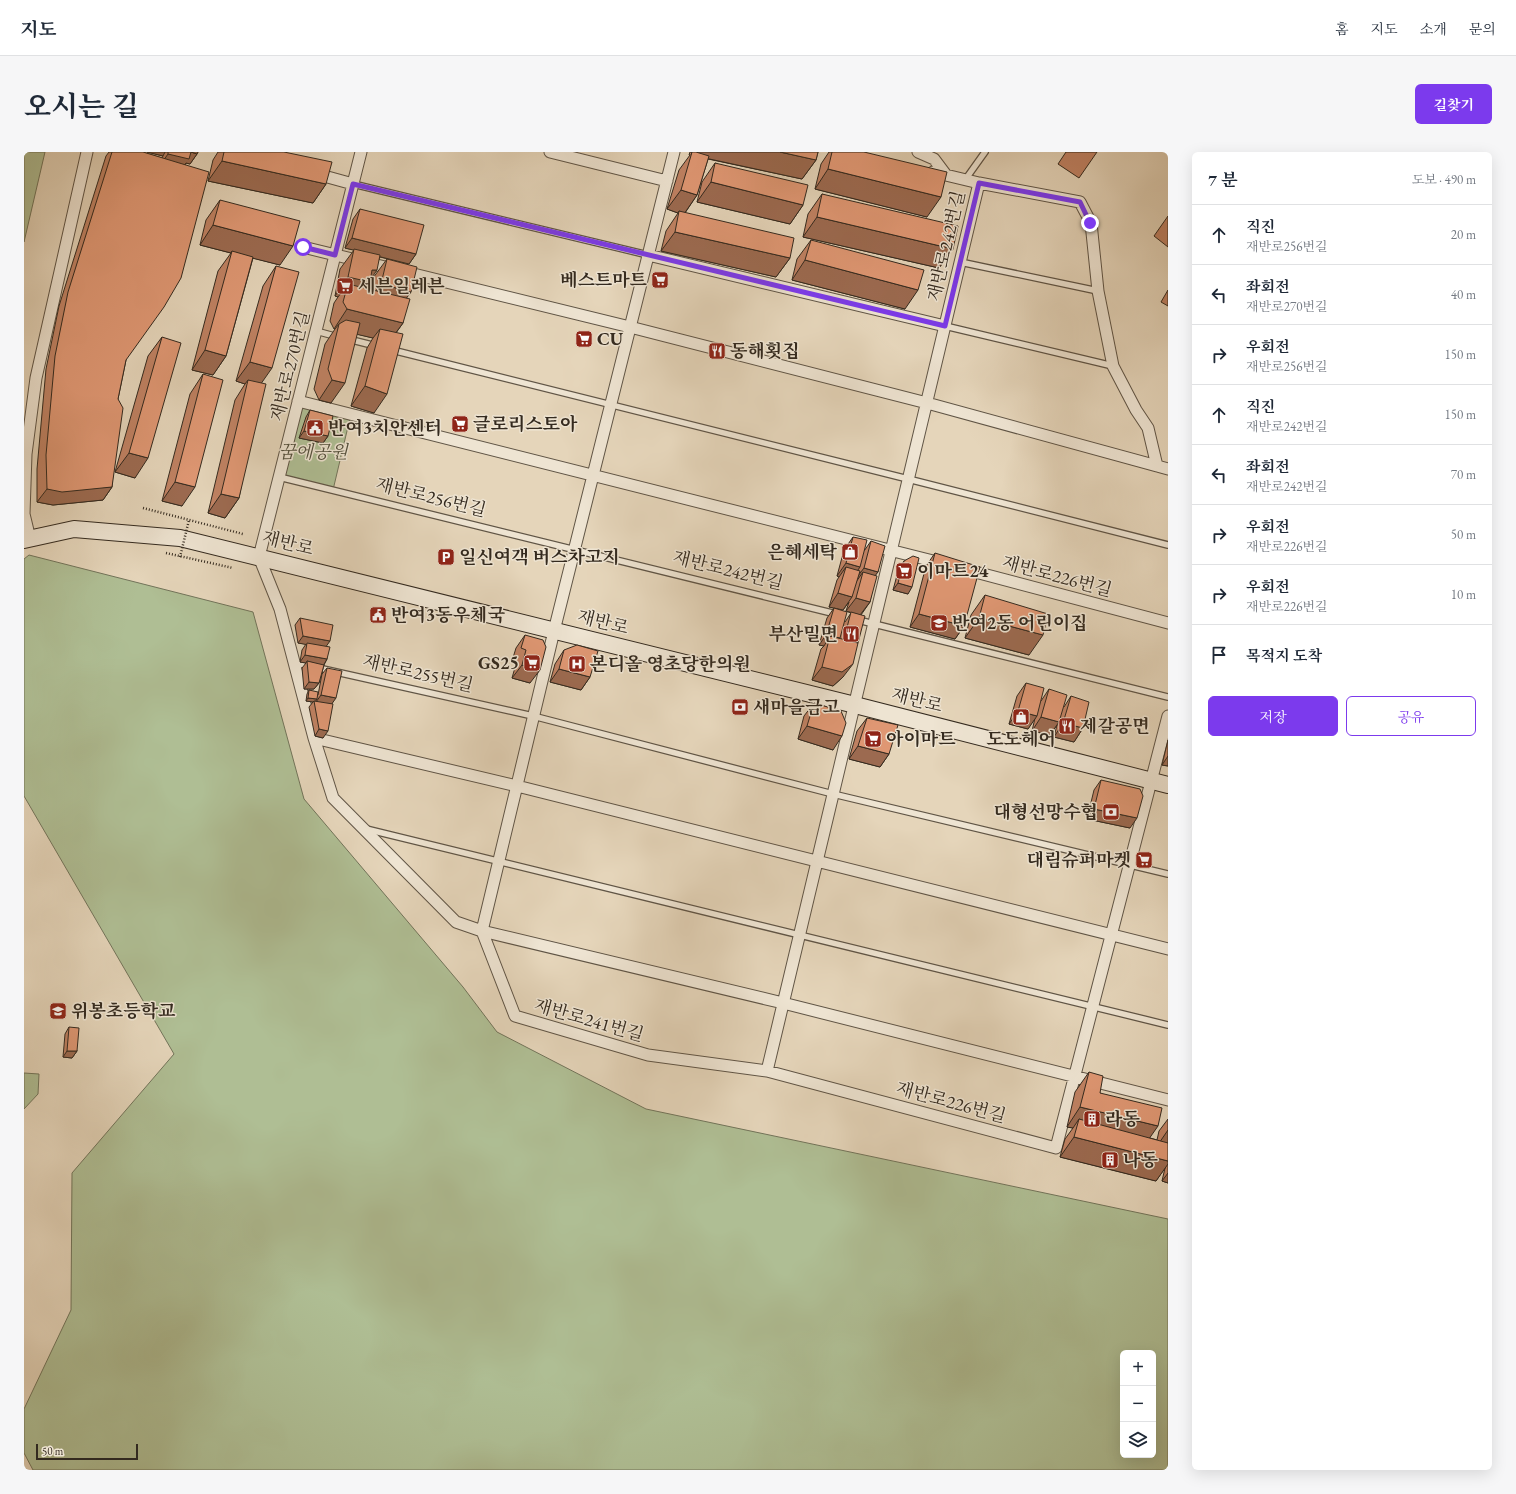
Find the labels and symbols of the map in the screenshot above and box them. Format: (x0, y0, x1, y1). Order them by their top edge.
street label: 재반로242번길 (922, 188, 969, 303)
route end (1081, 214, 1099, 232)
route start (294, 238, 312, 256)
place label: 베스트마트 (560, 268, 648, 291)
supermarket icon: 베스트마트 (650, 270, 670, 290)
place label: 세븐일레븐 (358, 274, 445, 297)
supermarket icon: 세븐일레븐 (335, 276, 355, 296)
street label: 재반로270번길 (265, 308, 314, 423)
place label: CU (597, 327, 624, 350)
supermarket icon: CU (574, 329, 594, 349)
place label: 동해횟집 (730, 339, 800, 362)
restaurant icon: 동해횟집 (707, 341, 727, 361)
place label: 글로리스토아 (473, 412, 578, 435)
supermarket icon: 글로리스토아 (450, 414, 470, 434)
place label: 반여3치안센터 (328, 416, 442, 439)
public building icon: 반여3치안센터 (305, 418, 325, 438)
park label: 꿈에공원 (278, 440, 349, 463)
street label: 재반로256번길 (374, 472, 489, 521)
street label: 재반로 (260, 525, 316, 560)
place label: 은혜세탁 (767, 540, 838, 563)
shop icon: 은혜세탁 (840, 542, 860, 562)
place label: 일신여객 버스차고지 (459, 545, 620, 568)
street label: 재반로242번길 (671, 545, 786, 594)
parking icon: 일신여객 버스차고지 (436, 547, 456, 567)
street label: 재반로226번길 (1000, 550, 1115, 601)
place label: 이마트24 (917, 559, 989, 582)
supermarket icon: 이마트24 (894, 561, 914, 581)
place label: 반여3동우체국 (391, 603, 505, 626)
street label: 재반로 (575, 604, 631, 639)
public building icon: 반여3동우체국 (368, 605, 388, 625)
place label: 반여2동 어린이집 (952, 611, 1088, 634)
school or university icon: 반여2동 어린이집 (929, 613, 949, 633)
place label: 부산밀면 (768, 622, 838, 645)
restaurant icon: 부산밀면 (841, 624, 861, 644)
street label: 재반로255번길 (361, 649, 476, 696)
place label: GS25 (478, 651, 519, 674)
place label: 본디올 영초당한의원 (590, 652, 751, 675)
supermarket icon: GS25 (522, 653, 542, 673)
hospital icon: 본디올 영초당한의원 (567, 654, 587, 674)
street label: 재반로 (889, 682, 945, 717)
place label: 새마을금고 (753, 695, 841, 718)
bank icon: 새마을금고 (730, 697, 750, 717)
shop icon: 도도헤어 (1011, 707, 1031, 727)
place label: 제갈공면 (1080, 714, 1150, 737)
restaurant icon: 제갈공면 (1057, 716, 1077, 736)
place label: 아이마트 (886, 727, 956, 750)
place label: 도도헤어 (986, 727, 1056, 750)
supermarket icon: 아이마트 (863, 729, 883, 749)
place label: 대형선망수협 (994, 800, 1098, 823)
bank icon: 대형선망수협 (1101, 802, 1121, 822)
place label: 대림슈퍼마켓 (1027, 848, 1131, 871)
supermarket icon: 대림슈퍼마켓 (1134, 850, 1154, 870)
street label: 재반로241번길 (532, 993, 647, 1046)
place label: 위봉초등학교 (71, 999, 176, 1022)
school or university icon: 위봉초등학교 (48, 1001, 68, 1021)
street label: 재반로226번길 (894, 1076, 1009, 1127)
place label: 라동 (1105, 1107, 1140, 1130)
building icon: 라동 (1082, 1109, 1102, 1129)
place label: 나동 (1123, 1148, 1158, 1171)
building icon: 나동 (1100, 1150, 1120, 1170)
scale bar (36, 1442, 138, 1461)

